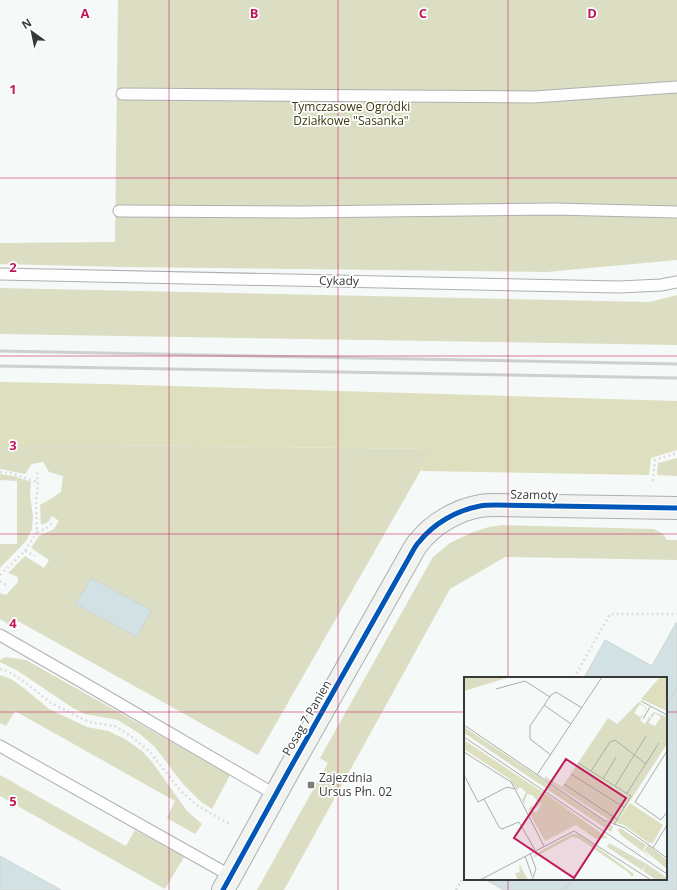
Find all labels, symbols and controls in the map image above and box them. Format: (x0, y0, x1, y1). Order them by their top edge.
text: A (81, 4, 90, 22)
text: B (250, 4, 259, 22)
text: C (419, 4, 427, 22)
text: D (587, 4, 597, 22)
north arrow (12, 12, 52, 52)
text: N (18, 14, 34, 32)
text: 1 (9, 80, 17, 98)
park label: Tymczasowe Ogródki Działkowe "Sasanka" (292, 98, 410, 129)
text: 2 (9, 258, 17, 276)
street label: Cykady (319, 272, 360, 289)
text: 3 (9, 436, 17, 454)
street label: Szamoty (510, 486, 559, 503)
text: 4 (9, 614, 17, 632)
street label: Posag 7 Panien (278, 677, 335, 759)
inset map (464, 677, 667, 880)
place label: Zajezdnia Ursus Płn. 02 (319, 769, 392, 800)
marker: Zajezdnia Ursus Płn. 02 (306, 780, 316, 790)
text: 5 (9, 792, 17, 810)

